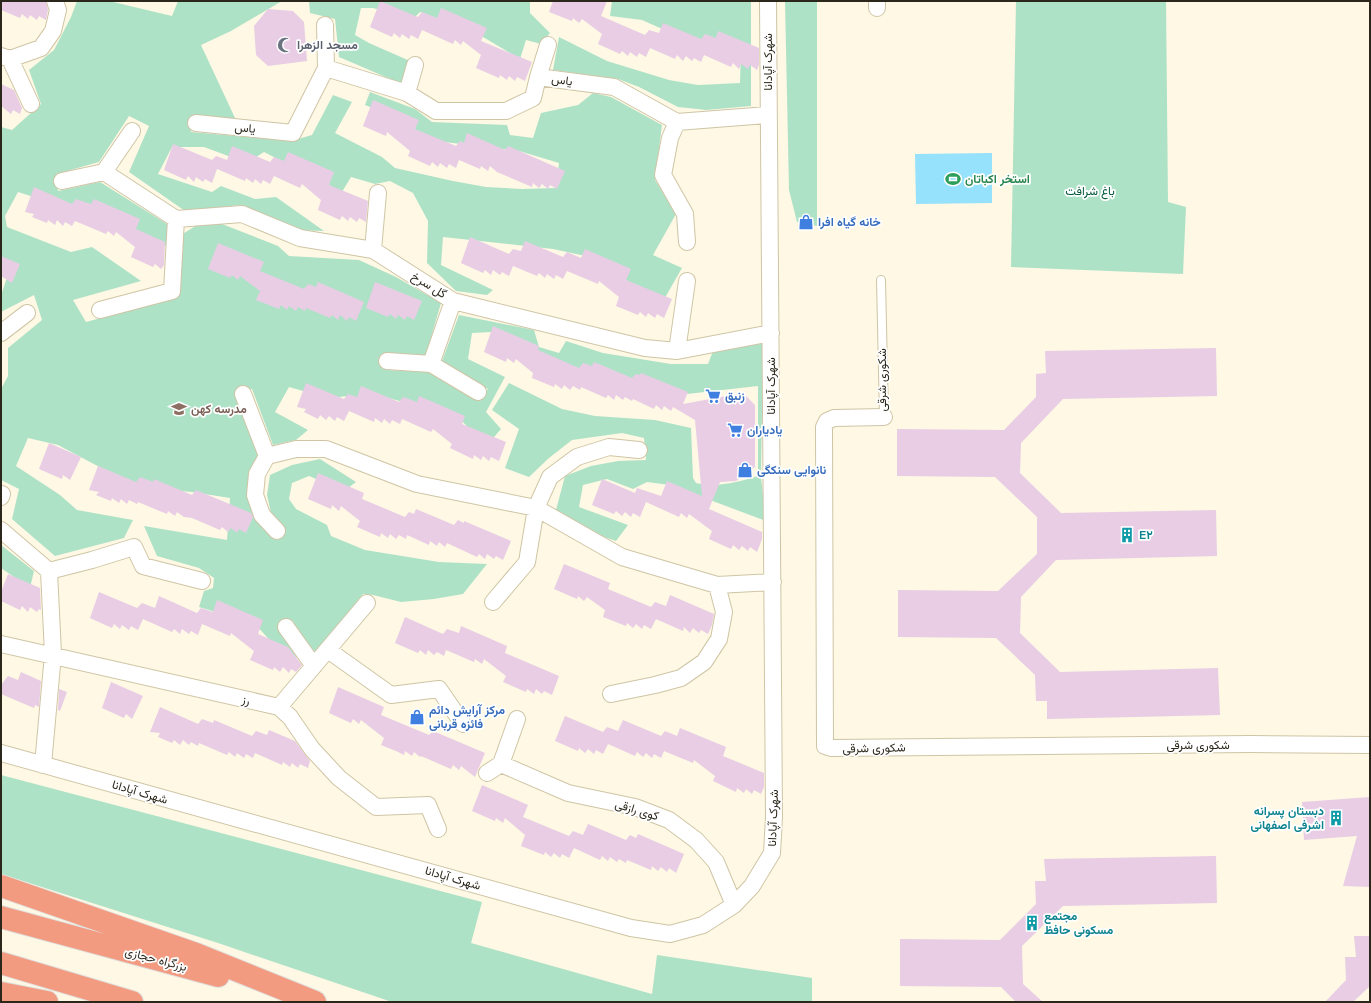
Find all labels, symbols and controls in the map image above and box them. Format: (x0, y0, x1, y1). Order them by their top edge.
street label: شهرک آپادانا (760, 33, 776, 91)
mosque icon: مسجد الزهرا (276, 36, 294, 54)
place label: مسجد الزهرا (297, 37, 358, 53)
street label: یاس (550, 71, 574, 89)
street label: یاس (234, 119, 256, 137)
sports icon: استخر اکباتان (944, 170, 962, 188)
place label: استخر اکباتان (965, 171, 1030, 187)
park label: باغ شرافت (1065, 183, 1115, 200)
shop icon: خانه گیاه افرا (797, 213, 815, 231)
place label: خانه گیاه افرا (818, 214, 881, 230)
street label: گل سرخ (408, 268, 450, 303)
street label: شکوری شرقی (874, 348, 890, 412)
street label: شهرک آپادانا (763, 357, 779, 415)
supermarket icon: زنبق (704, 387, 722, 405)
place label: زنبق (725, 388, 745, 404)
school or university icon: مدرسه کهن (170, 400, 188, 418)
place label: مدرسه کهن (191, 401, 247, 417)
supermarket icon: یادیاران (726, 421, 744, 439)
place label: یادیاران (747, 422, 782, 438)
shop icon: نانوایی سنکگی (736, 461, 754, 479)
place label: نانوایی سنکگی (757, 462, 827, 478)
building icon: E۲ (1118, 526, 1136, 544)
place label: E۲ (1139, 527, 1153, 542)
street label: رز (239, 691, 252, 709)
place label: مرکز آرایش دائم فائزه قربانی (429, 702, 506, 732)
shop icon: مرکز آرایش دائم فائزه قربانی (408, 708, 426, 726)
street label: شکوری شرقی (1166, 737, 1230, 753)
street label: شکوری شرقی (842, 739, 906, 757)
street label: شهرک آپادانا (110, 776, 170, 808)
street label: شهرک آپادانا (764, 789, 782, 847)
street label: کوی رازقی (613, 796, 661, 824)
place label: دبستان پسرانه اشرفی اصفهانی (1251, 803, 1324, 833)
building icon: دبستان پسرانه اشرفی اصفهانی (1327, 809, 1345, 827)
street label: شهرک آپادانا (423, 862, 483, 894)
place label: مجتمع مسکونی حافظ (1044, 908, 1114, 938)
building icon: مجتمع مسکونی حافظ (1023, 914, 1041, 932)
street label: بزرگراه حجازی (123, 943, 189, 975)

